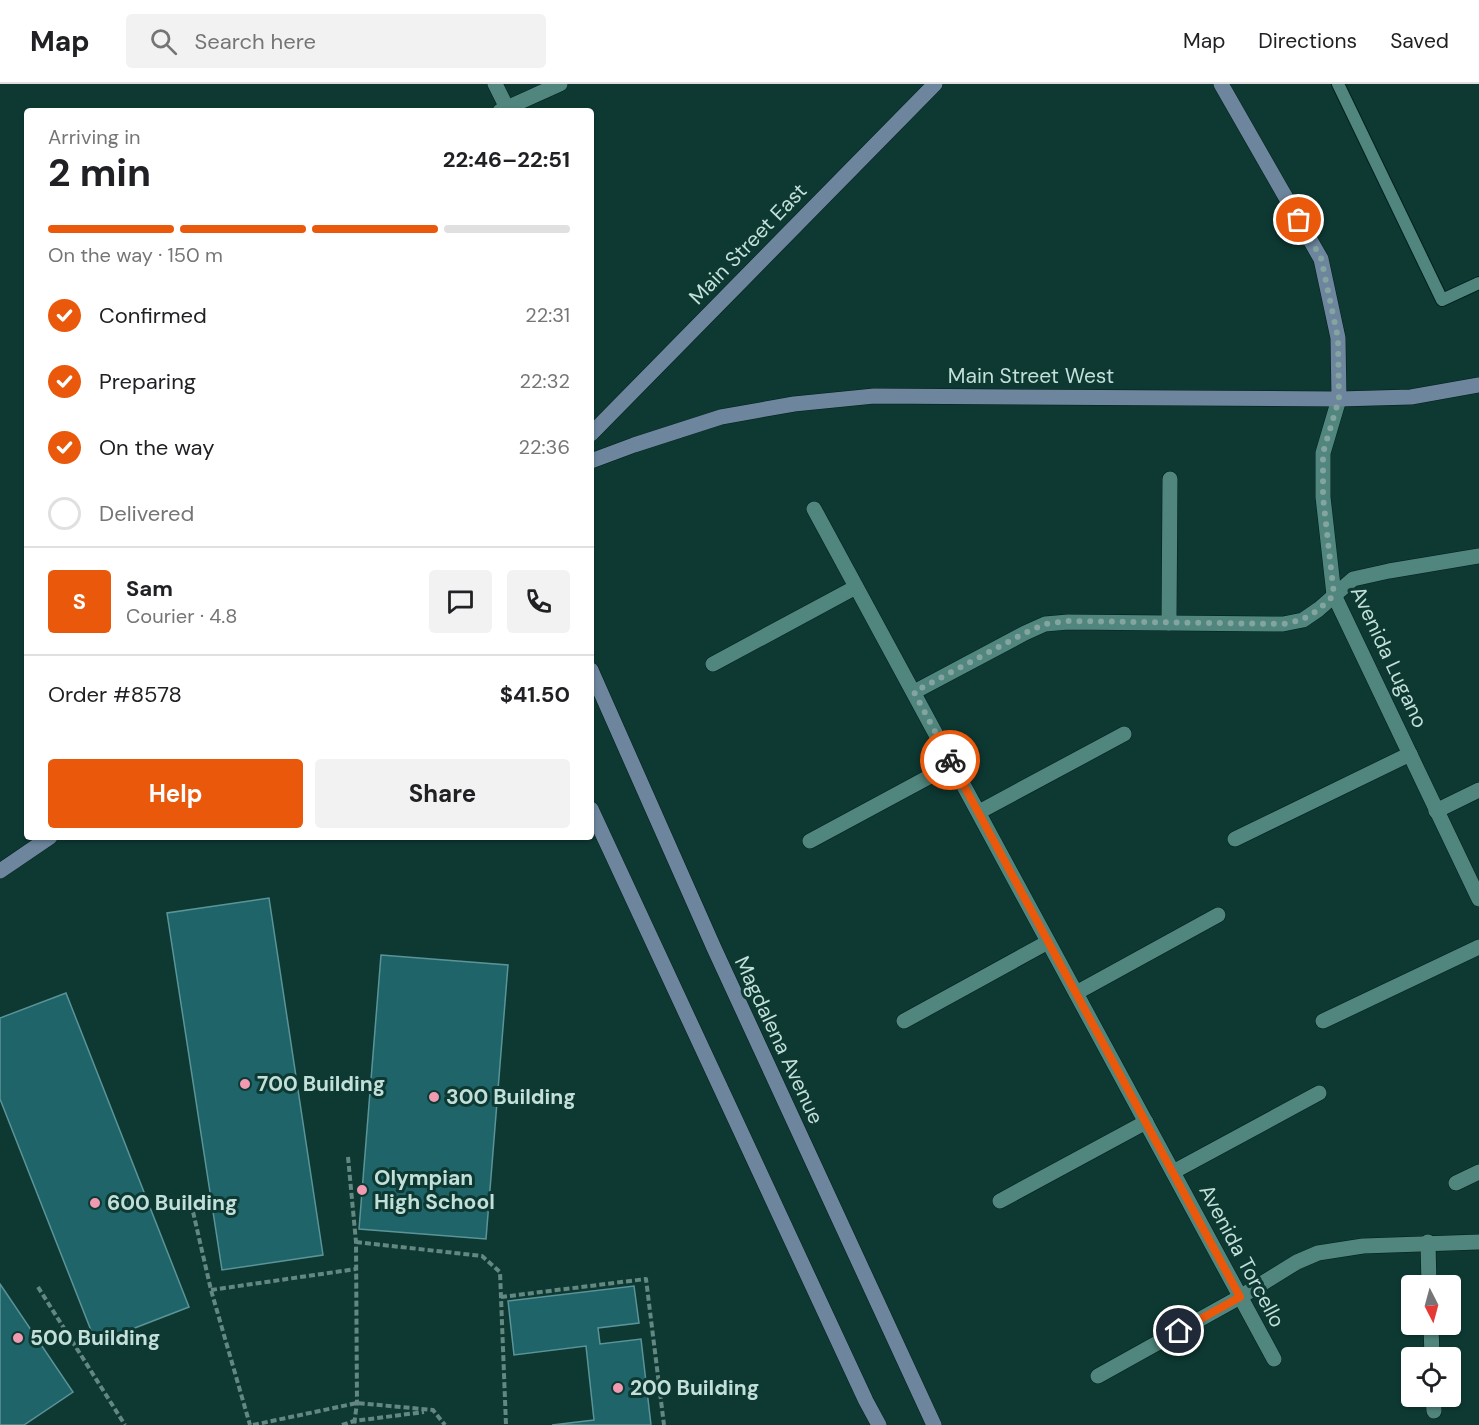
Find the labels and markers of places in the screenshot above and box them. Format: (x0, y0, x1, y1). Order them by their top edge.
pin (1273, 194, 1324, 245)
place label: 700 Building (257, 1070, 385, 1098)
marker: 700 Building (238, 1077, 252, 1091)
place label: 300 Building (446, 1083, 576, 1111)
marker: 300 Building (427, 1090, 441, 1104)
place label: Olympian High School (374, 1164, 495, 1216)
marker: Olympian High School (355, 1183, 369, 1197)
place label: 600 Building (107, 1189, 238, 1217)
marker: 600 Building (88, 1196, 102, 1210)
pin (1153, 1305, 1204, 1356)
place label: 500 Building (30, 1324, 160, 1352)
marker: 500 Building (11, 1331, 25, 1345)
place label: 200 Building (630, 1374, 759, 1402)
marker: 200 Building (611, 1381, 625, 1395)

